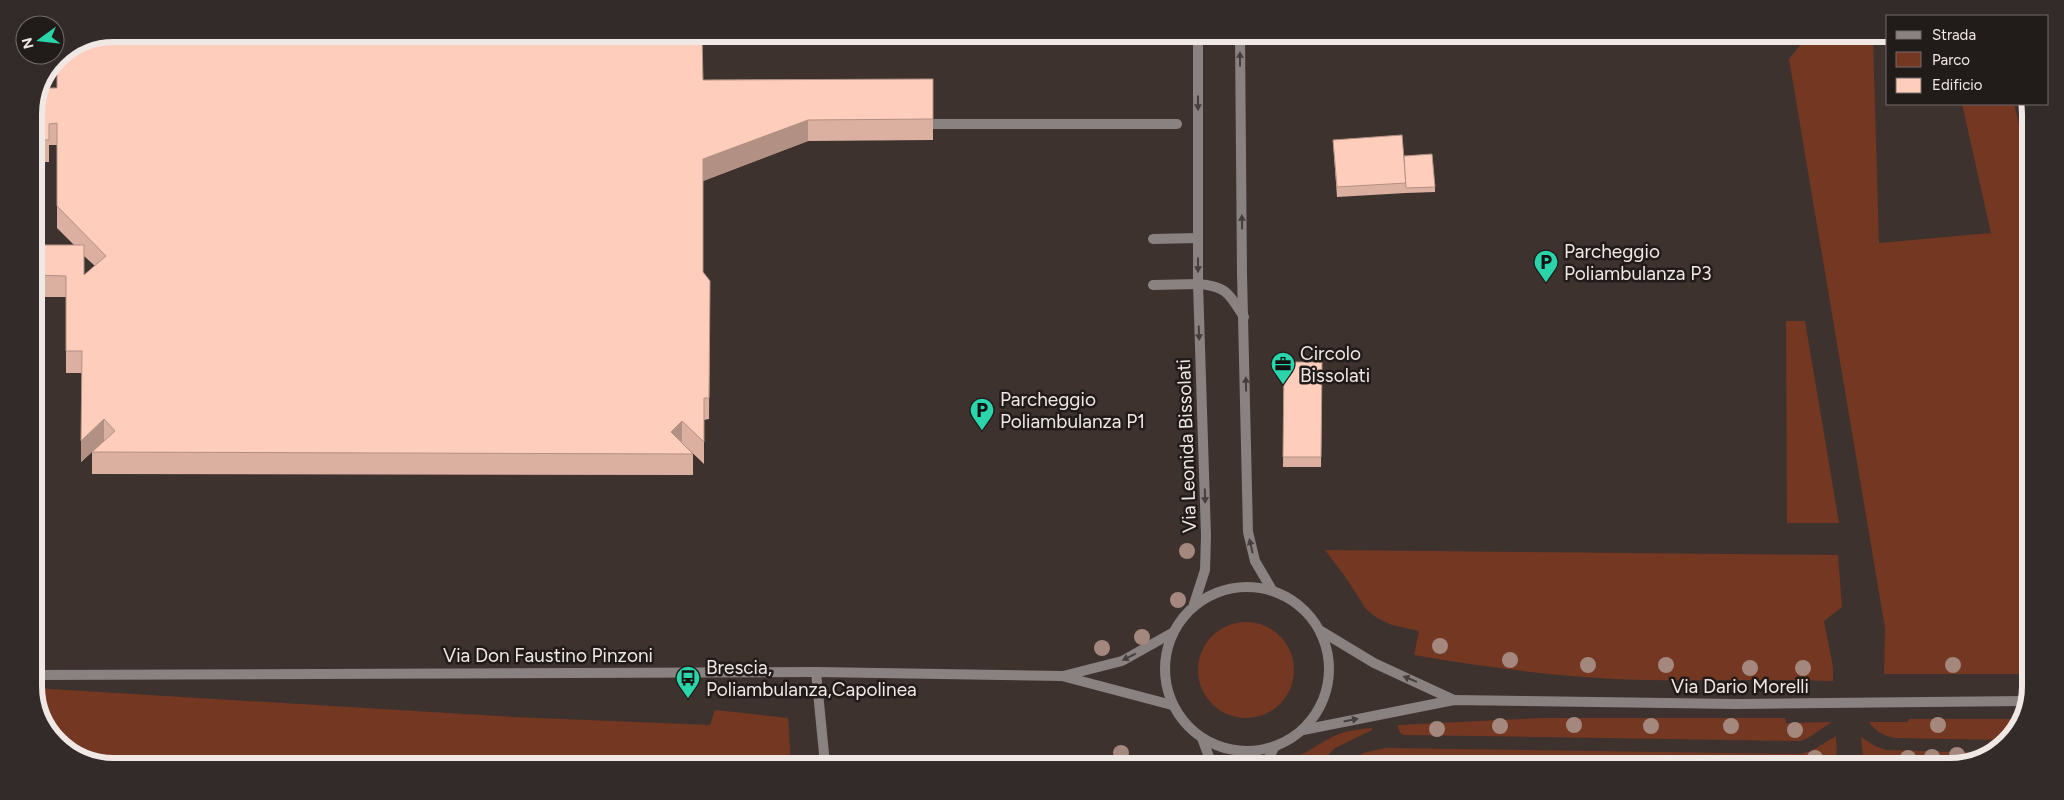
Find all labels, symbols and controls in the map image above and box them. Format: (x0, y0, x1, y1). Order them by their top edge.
north arrow (15, 15, 65, 65)
legend (1886, 15, 2049, 105)
text: Strada (1932, 26, 1976, 44)
text: N (18, 36, 38, 51)
one-way arrow (1236, 51, 1244, 67)
text: Parco (1932, 51, 1970, 69)
text: Edificio (1932, 76, 1983, 94)
one-way arrow (1194, 95, 1202, 111)
one-way arrow (1238, 213, 1246, 229)
place label: Parcheggio Poliambulanza P3 (1564, 240, 1712, 285)
parking icon: Parcheggio Poliambulanza P3 (1533, 249, 1559, 283)
one-way arrow (1194, 257, 1202, 273)
one-way arrow (1196, 325, 1204, 341)
place label: Circolo Bissolati (1300, 342, 1370, 387)
office icon: Circolo Bissolati (1270, 351, 1296, 385)
street label: Via Leonida Bissolati (1172, 359, 1201, 533)
one-way arrow (1241, 376, 1249, 392)
place label: Parcheggio Poliambulanza P1 (1000, 388, 1145, 433)
parking icon: Parcheggio Poliambulanza P1 (969, 397, 995, 431)
one-way arrow (1201, 488, 1209, 504)
one-way arrow (1247, 539, 1255, 554)
street label: Via Don Faustino Pinzoni (443, 644, 653, 667)
one-way arrow (1122, 653, 1137, 661)
place label: Brescia, Poliambulanza,Capolinea (706, 656, 917, 701)
bus stop icon: Brescia, Poliambulanza,Capolinea (675, 665, 701, 699)
one-way arrow (1402, 675, 1417, 683)
street label: Via Dario Morelli (1671, 675, 1809, 698)
one-way arrow (1343, 716, 1359, 724)

